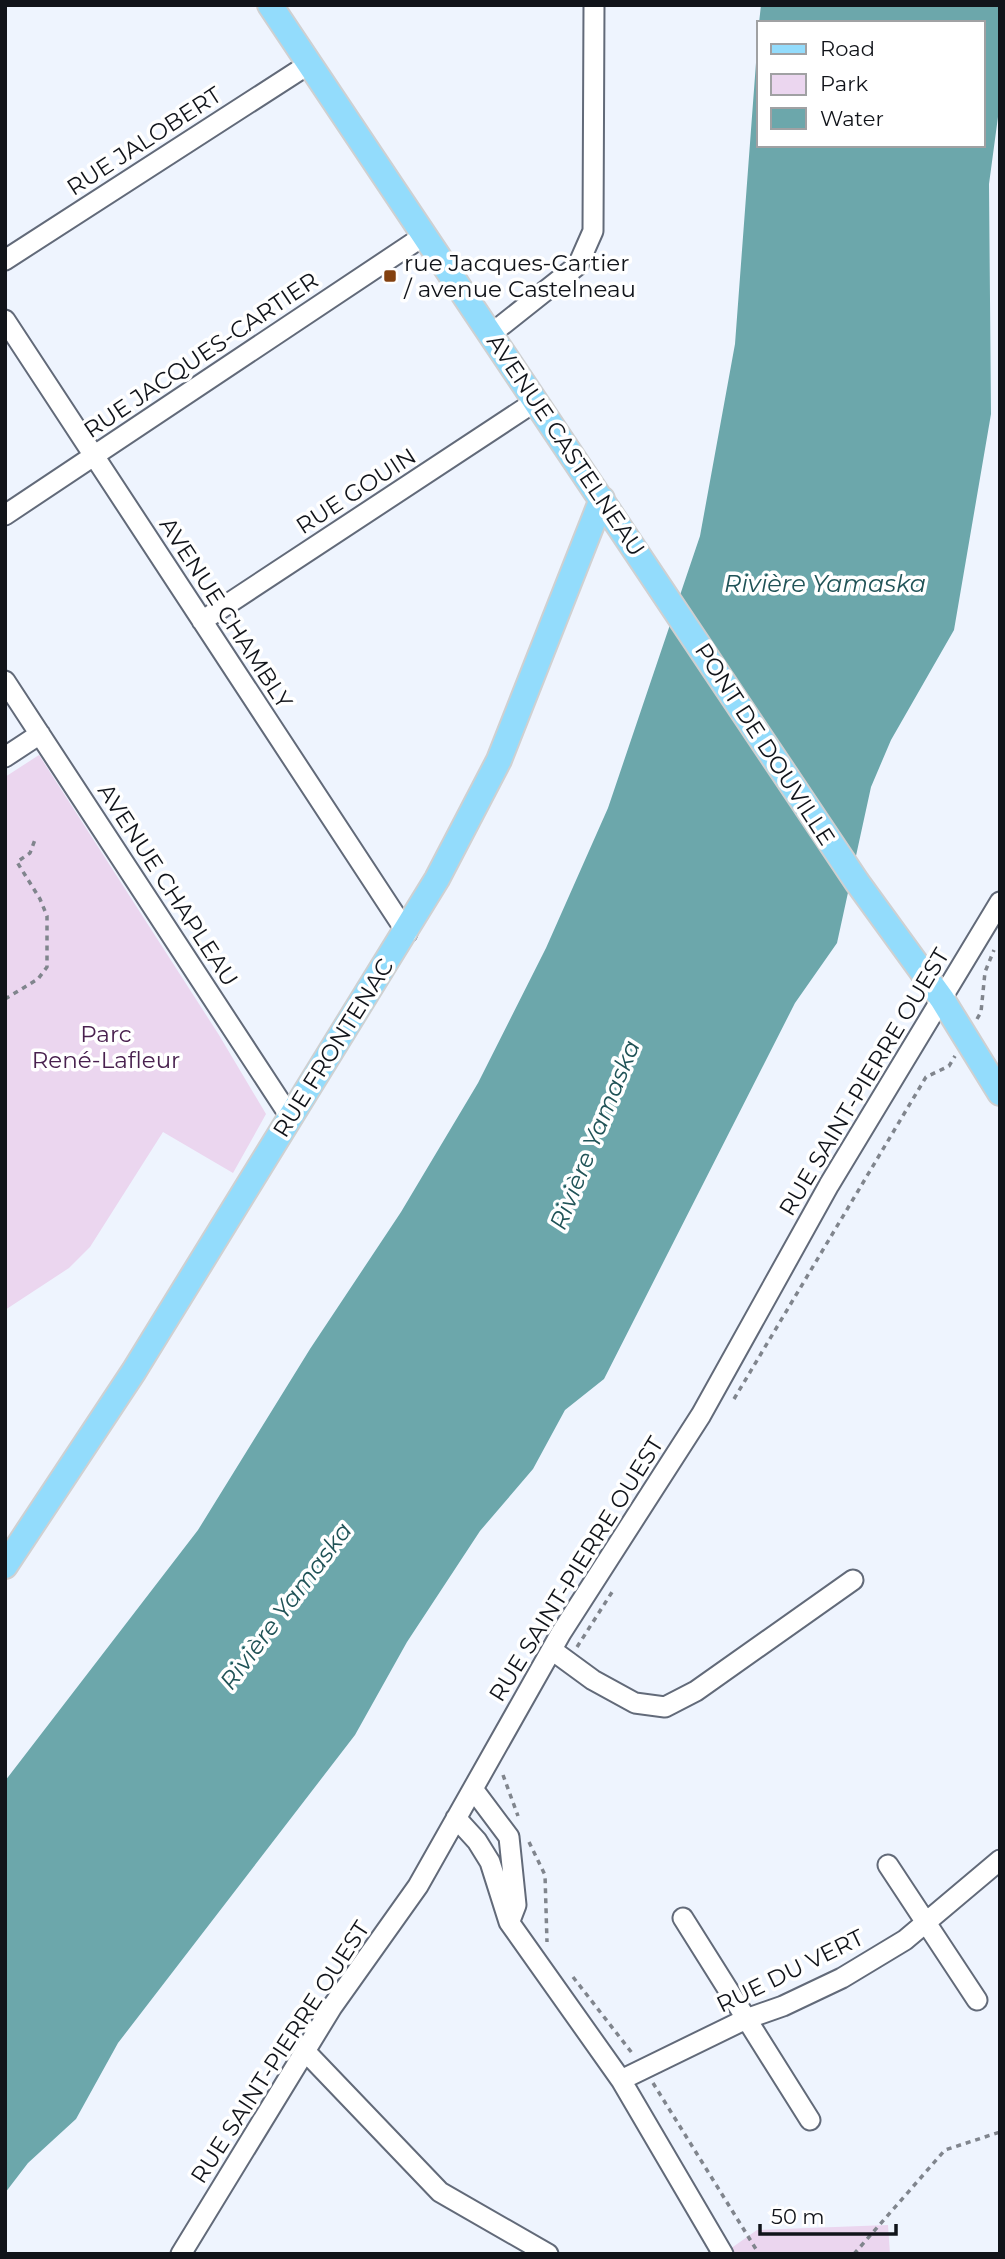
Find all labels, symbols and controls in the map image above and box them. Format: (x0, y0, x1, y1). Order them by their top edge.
legend (757, 21, 984, 147)
text: Road (820, 36, 875, 61)
text: Park (820, 71, 868, 96)
street label: RUE JALOBERT (61, 80, 227, 201)
text: Water (820, 106, 884, 131)
place label: rue Jacques-Cartier / avenue Castelneau (403, 249, 636, 303)
street label: RUE JACQUES-CARTIER (79, 266, 323, 444)
marker: rue Jacques-Cartier / avenue Castelneau (382, 268, 398, 284)
street label: AVENUE CASTELNEAU (481, 329, 651, 561)
street label: RUE GOUIN (291, 442, 421, 540)
street label: AVENUE CHAMBLY (154, 512, 299, 714)
water label: Rivière Yamaska (724, 569, 926, 598)
street label: PONT DE DOUVILLE (689, 637, 841, 851)
street label: AVENUE CHAPLEAU (92, 778, 244, 992)
street label: RUE SAINT-PIERRE OUEST (773, 942, 955, 1221)
street label: RUE FRONTENAC (267, 954, 399, 1142)
park label: Parc René-Lafleur (32, 1020, 180, 1074)
water label: Rivière Yamaska (543, 1036, 646, 1234)
street label: RUE SAINT-PIERRE OUEST (483, 1431, 670, 1707)
water label: Rivière Yamaska (213, 1516, 358, 1695)
street label: RUE SAINT-PIERRE OUEST (185, 1915, 376, 2188)
street label: RUE DU VERT (712, 1923, 869, 2019)
scale bar (760, 2192, 897, 2236)
text: 50 m (771, 2204, 825, 2229)

